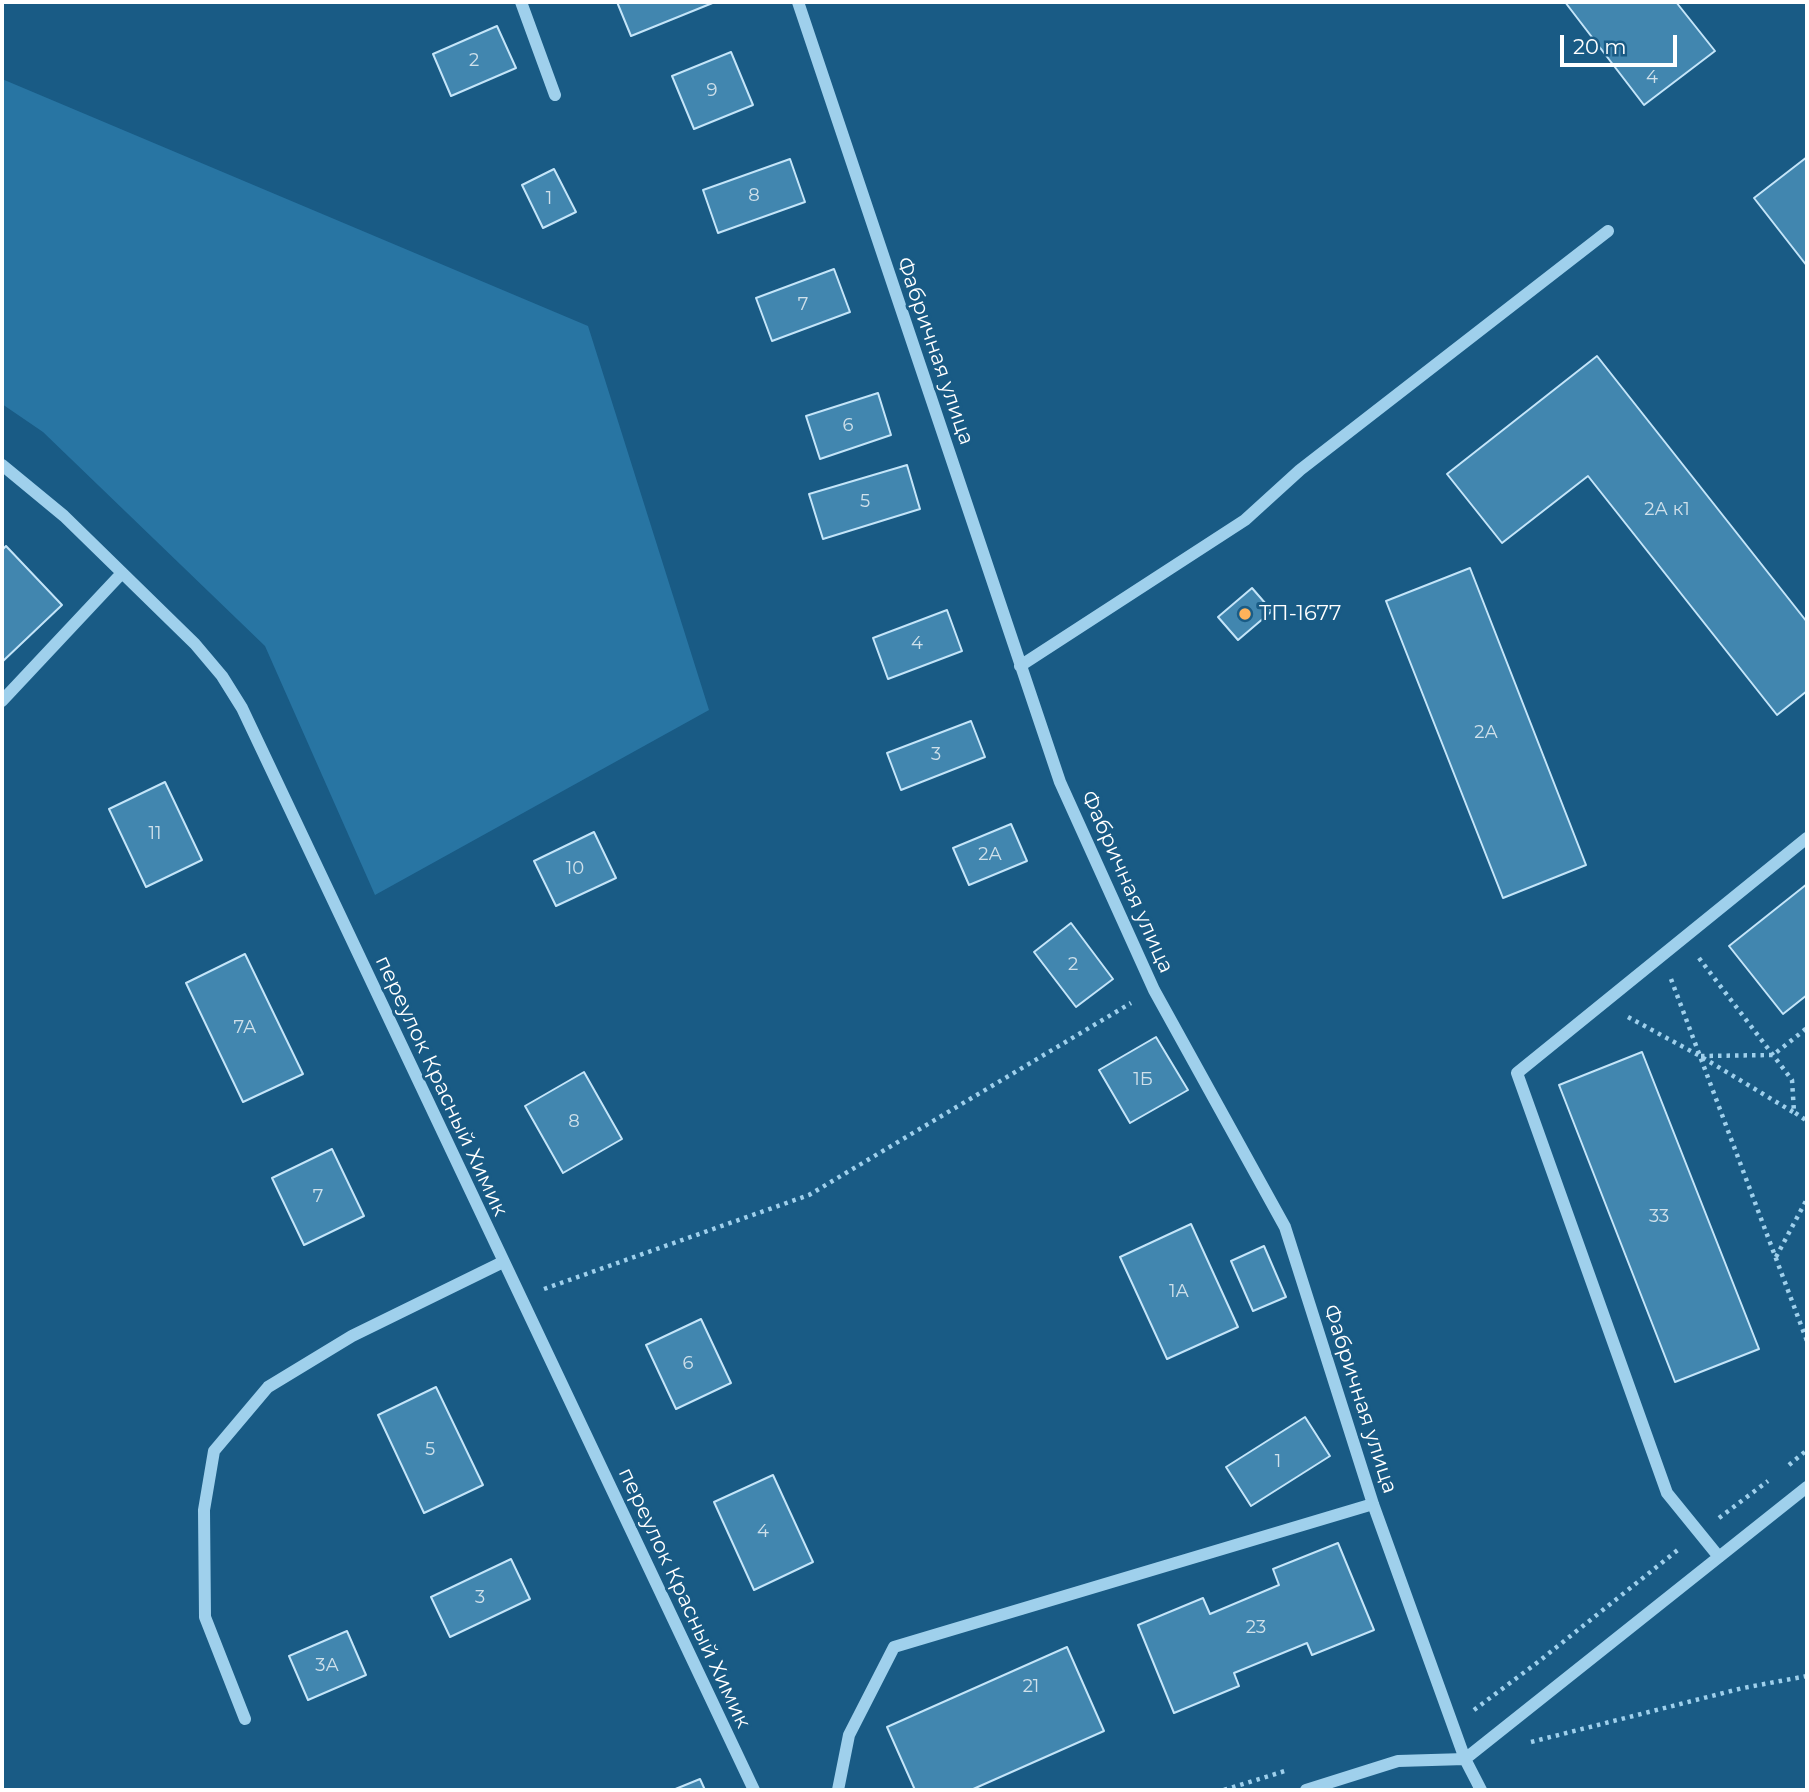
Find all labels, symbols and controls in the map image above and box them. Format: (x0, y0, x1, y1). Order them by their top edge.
scale bar (1564, 21, 1681, 65)
text: 20 m (1573, 34, 1627, 59)
house number: 2 (469, 50, 479, 72)
house number: 4 (1646, 67, 1658, 89)
house number: 9 (707, 80, 717, 102)
house number: 8 (748, 185, 760, 207)
house number: 1 (546, 188, 552, 210)
street label: Фабричная улица (891, 254, 979, 448)
house number: 7 (798, 294, 808, 316)
house number: 6 (843, 415, 853, 437)
house number: 5 (860, 491, 870, 513)
house number: 2А к1 (1644, 499, 1690, 521)
place label: ТП-1677 (1259, 601, 1341, 627)
marker: ТП-1677 (1237, 606, 1253, 622)
house number: 4 (911, 633, 923, 655)
house number: 2А (1474, 722, 1498, 744)
house number: 3 (931, 744, 941, 766)
street label: Фабричная улица (1075, 787, 1179, 977)
house number: 11 (149, 823, 161, 845)
house number: 2А (978, 844, 1002, 866)
house number: 10 (566, 858, 584, 880)
street label: переулок Красный Химик (369, 952, 513, 1220)
house number: 2 (1068, 954, 1078, 976)
house number: 7А (234, 1017, 256, 1039)
house number: 1Б (1133, 1069, 1153, 1091)
house number: 8 (568, 1111, 580, 1133)
house number: 7 (313, 1186, 323, 1208)
house number: 33 (1649, 1206, 1669, 1228)
house number: 1А (1169, 1281, 1189, 1303)
street label: Фабричная улица (1318, 1301, 1402, 1497)
house number: 6 (683, 1353, 693, 1375)
house number: 5 (425, 1439, 435, 1461)
house number: 1 (1275, 1451, 1281, 1473)
street label: переулок Красный Химик (612, 1464, 756, 1732)
house number: 4 (757, 1521, 769, 1543)
house number: 3 (475, 1587, 485, 1609)
house number: 23 (1246, 1617, 1266, 1639)
house number: 3А (315, 1655, 339, 1677)
house number: 21 (1023, 1676, 1039, 1698)

